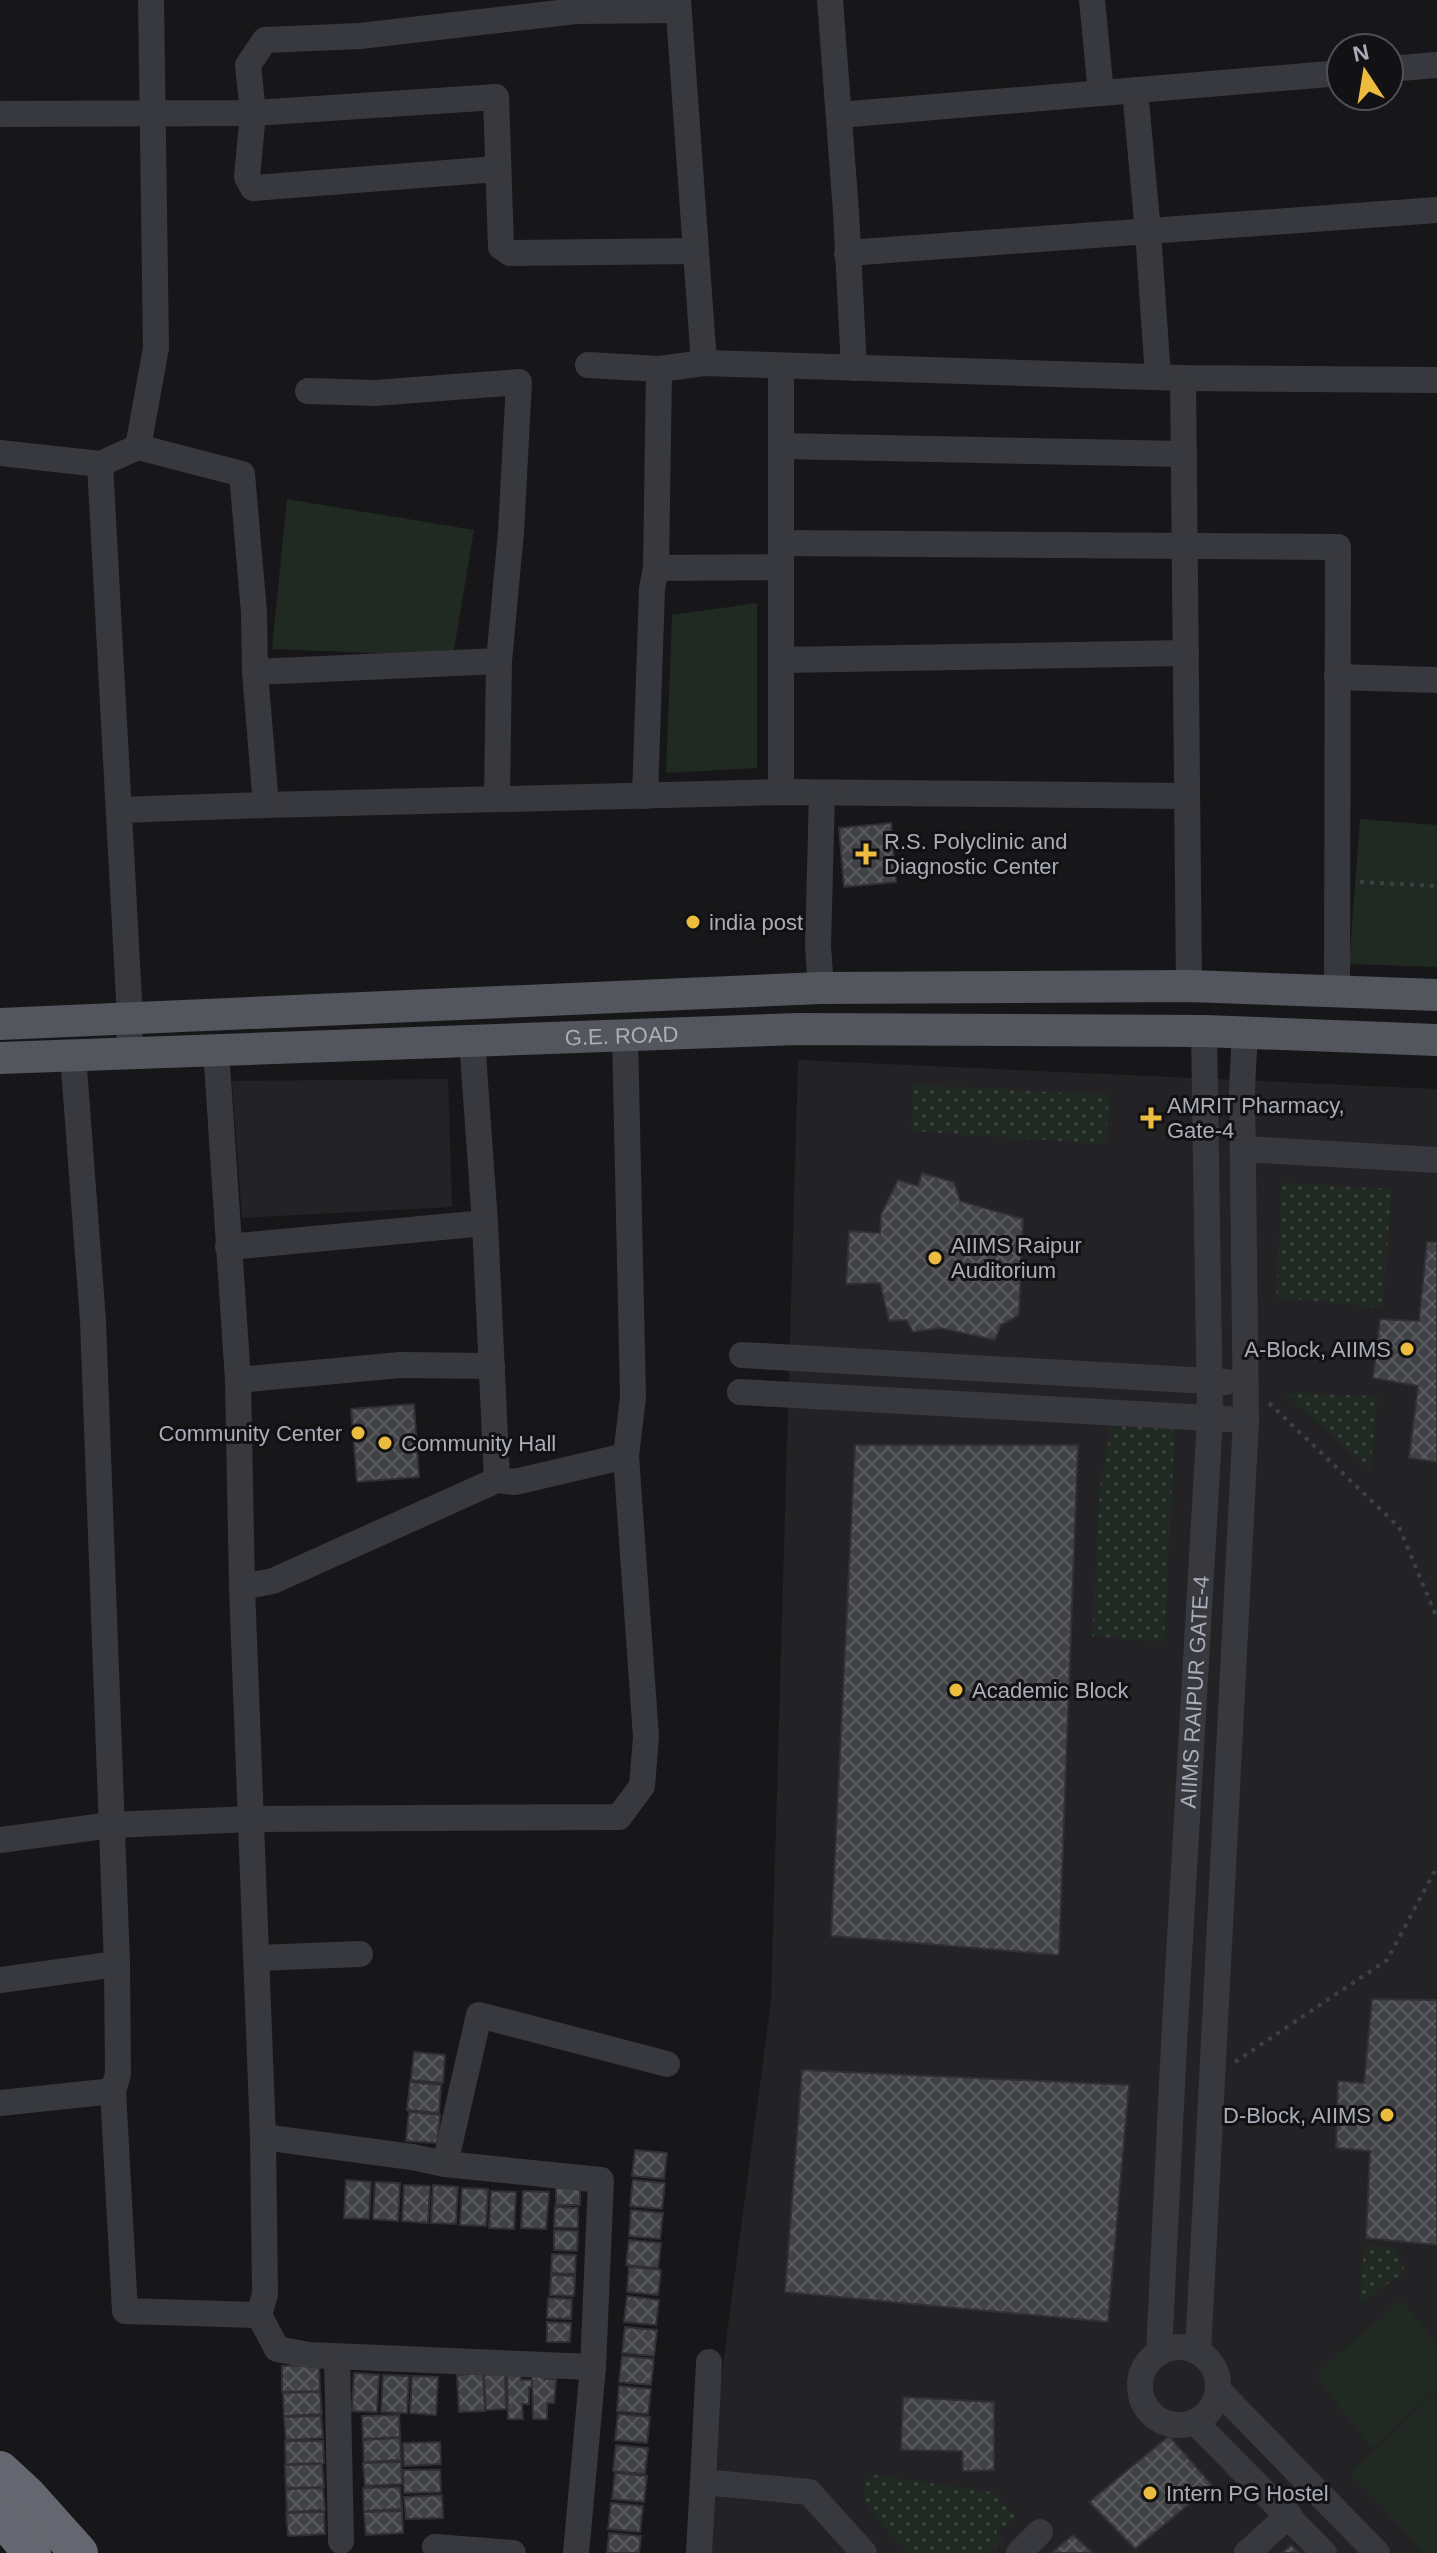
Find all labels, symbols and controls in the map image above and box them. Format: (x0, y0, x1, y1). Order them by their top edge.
north arrow (1325, 32, 1405, 112)
text: N (1351, 39, 1371, 67)
place label: R.S. Polyclinic and Diagnostic Center (884, 829, 1067, 879)
marker: R.S. Polyclinic and Diagnostic Center (855, 843, 877, 865)
place label: india post (709, 910, 803, 935)
marker: india post (684, 913, 702, 931)
street label: G.E. ROAD (564, 1021, 679, 1050)
place label: AMRIT Pharmacy, Gate-4 (1167, 1093, 1345, 1143)
marker: AMRIT Pharmacy, Gate-4 (1142, 1109, 1160, 1127)
place label: AIIMS Raipur Auditorium (951, 1233, 1082, 1283)
marker: AIIMS Raipur Auditorium (926, 1249, 944, 1267)
place label: A-Block, AIIMS (1244, 1337, 1391, 1362)
marker: A-Block, AIIMS (1398, 1340, 1416, 1358)
place label: Community Center (159, 1421, 342, 1446)
marker: Community Center (349, 1424, 367, 1442)
place label: Community Hall (401, 1431, 556, 1456)
marker: Community Hall (376, 1434, 394, 1452)
street label: AIIMS RAIPUR GATE-4 (1176, 1575, 1214, 1809)
place label: Academic Block (972, 1678, 1130, 1703)
marker: Academic Block (947, 1681, 965, 1699)
place label: D-Block, AIIMS (1223, 2103, 1371, 2128)
marker: D-Block, AIIMS (1378, 2106, 1396, 2124)
place label: Intern PG Hostel (1166, 2481, 1329, 2506)
marker: Intern PG Hostel (1141, 2484, 1159, 2502)

